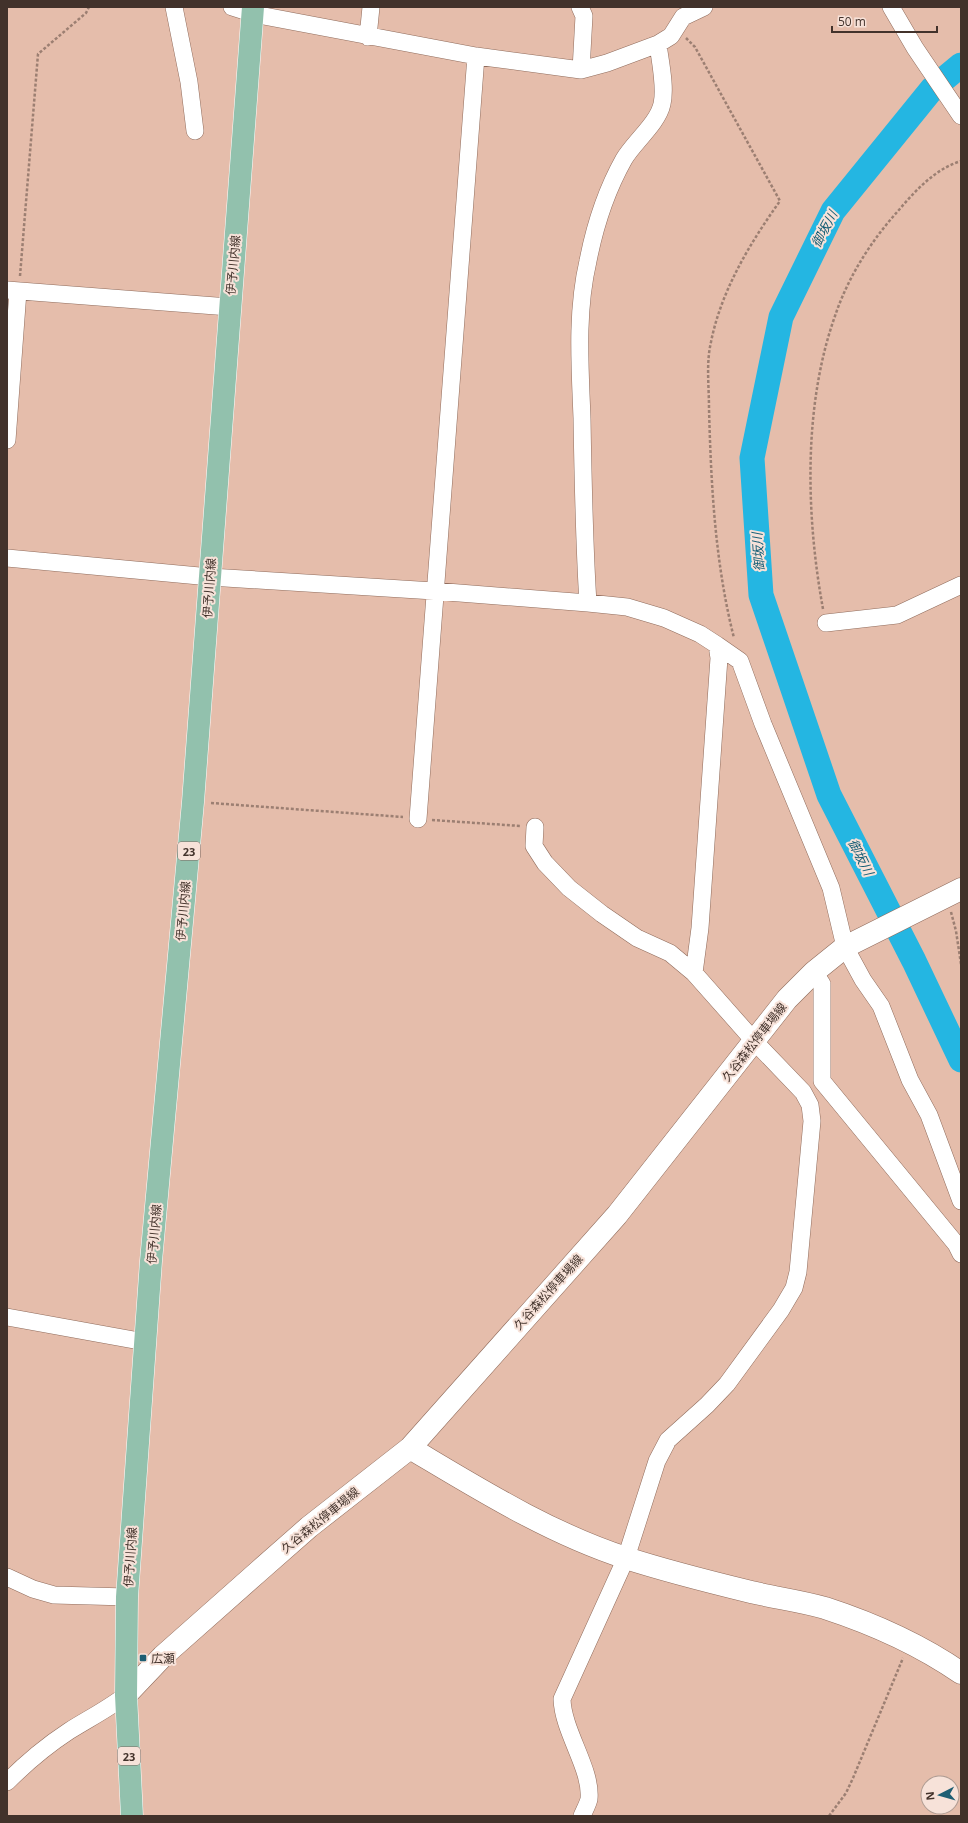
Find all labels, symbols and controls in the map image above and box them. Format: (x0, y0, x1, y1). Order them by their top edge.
scale bar (832, 8, 937, 34)
text: 50 m (838, 13, 866, 30)
water label: 御坂川 (807, 206, 842, 250)
street label: 伊予川内線 (222, 234, 244, 296)
water label: 御坂川 (748, 530, 768, 572)
street label: 伊予川内線 (198, 557, 220, 619)
water label: 御坂川 (844, 836, 879, 880)
road number: 23 (178, 842, 200, 860)
street label: 伊予川内線 (172, 880, 194, 942)
street label: 久谷森松停車場線 (718, 999, 790, 1085)
street label: 伊予川内線 (143, 1203, 165, 1265)
street label: 久谷森松停車場線 (510, 1251, 586, 1333)
street label: 久谷森松停車場線 (277, 1483, 363, 1557)
street label: 伊予川内線 (119, 1526, 141, 1588)
place label: 広瀬 (151, 1650, 175, 1667)
marker: 広瀬 (138, 1653, 148, 1663)
road number: 23 (118, 1747, 140, 1765)
north arrow (920, 1775, 960, 1815)
text: N (922, 1791, 937, 1801)

